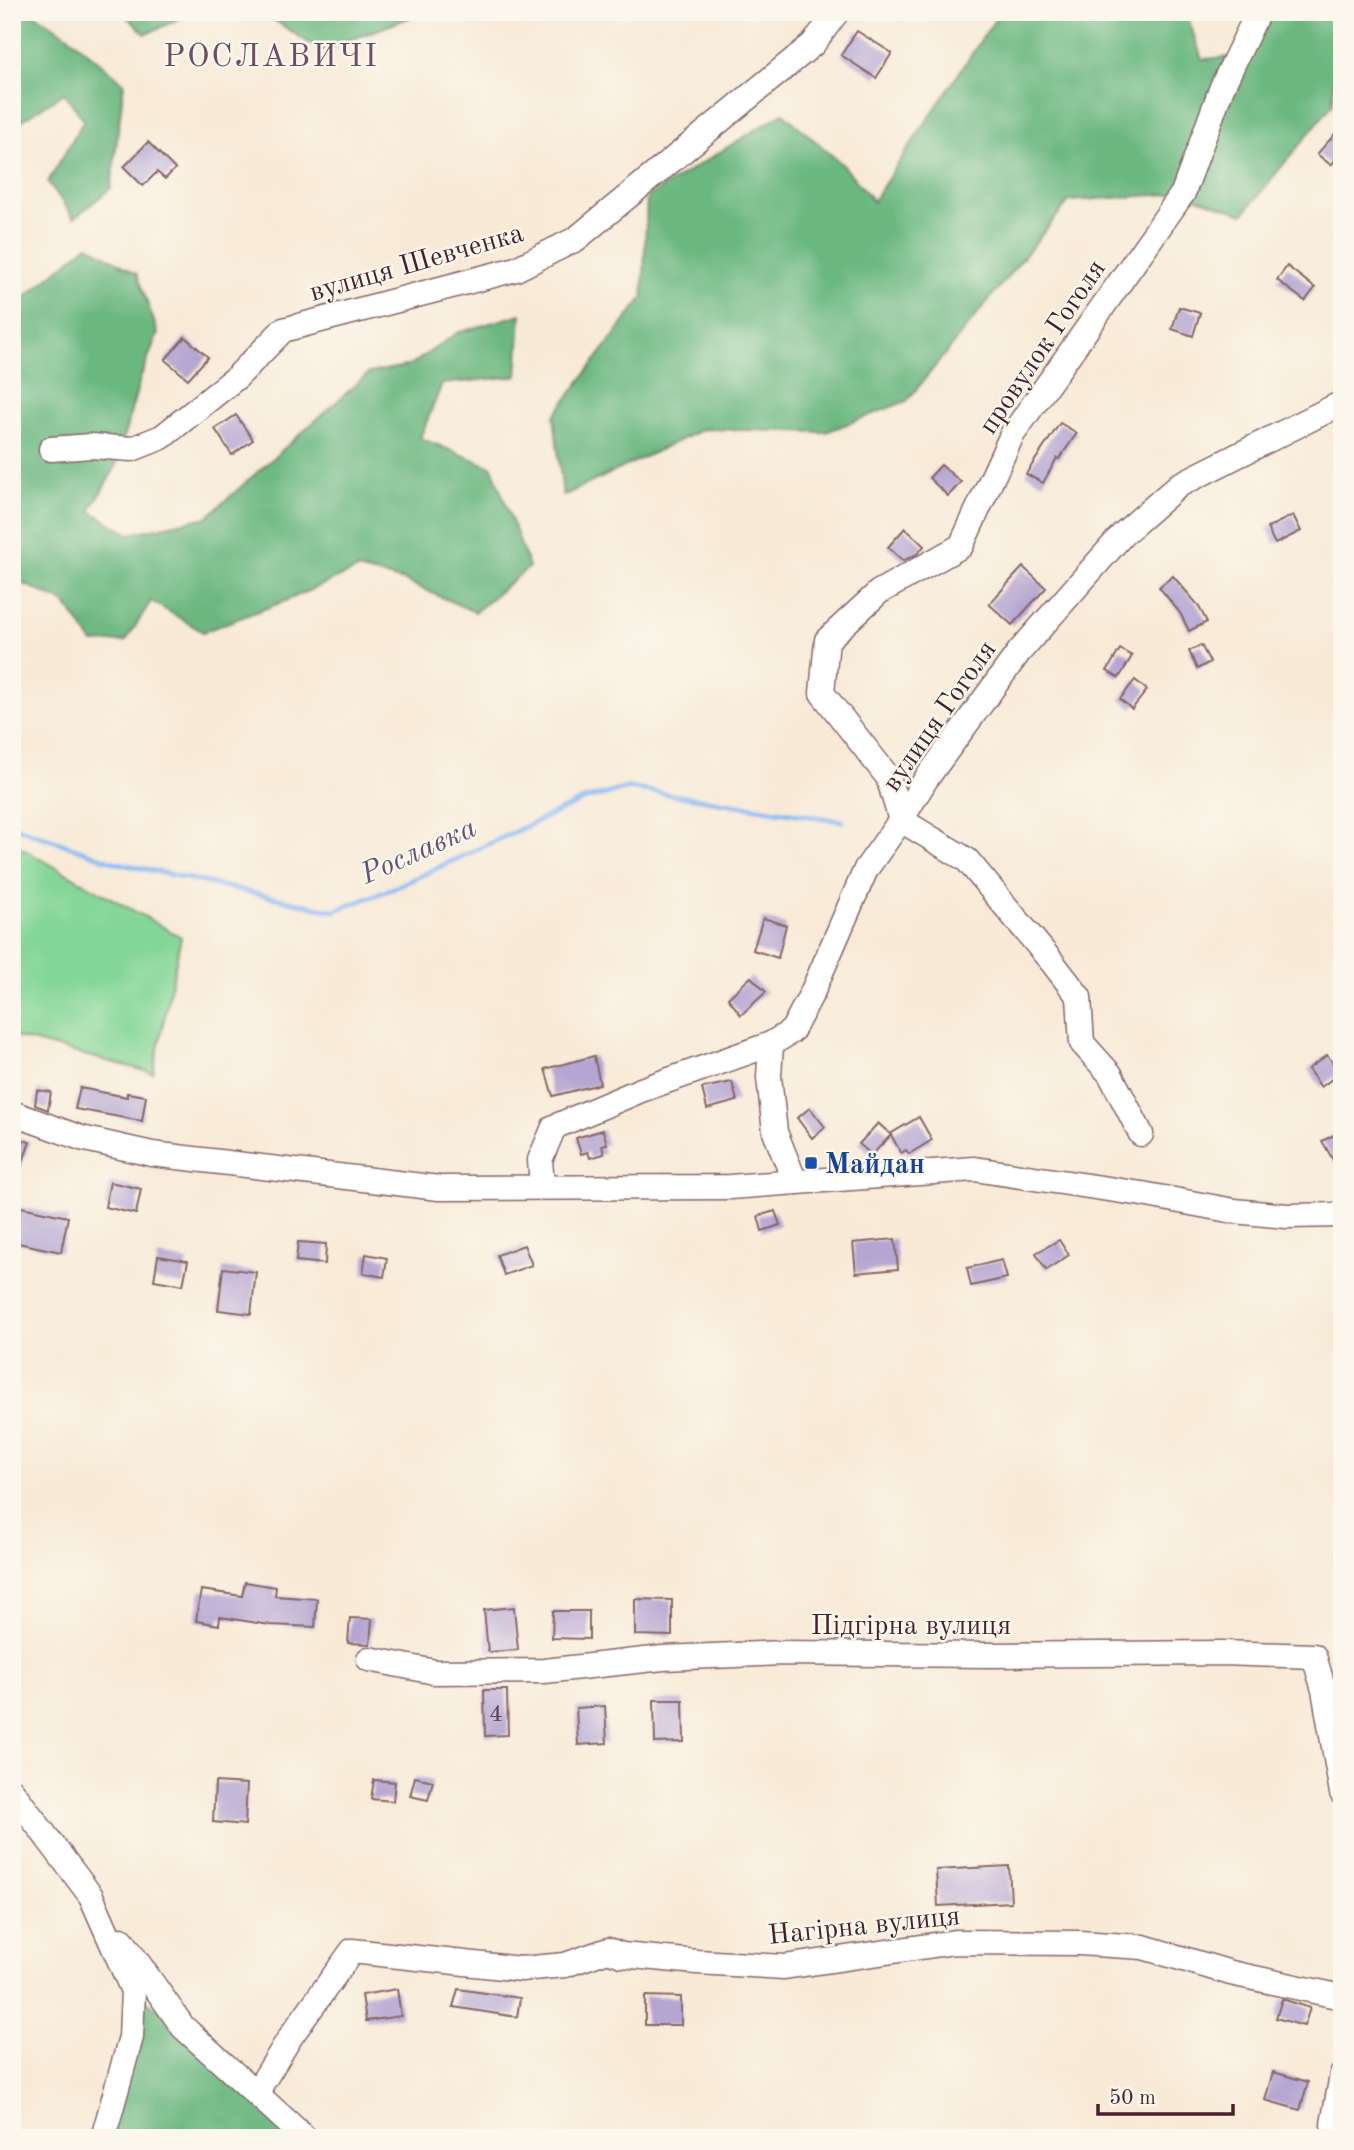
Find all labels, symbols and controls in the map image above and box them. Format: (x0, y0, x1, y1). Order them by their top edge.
district label: РОСЛАВИЧІ (163, 42, 379, 74)
street label: вулиця Шевченка (307, 220, 527, 308)
street label: провулок Гоголя (975, 255, 1112, 440)
street label: вулиця Гоголя (878, 636, 1003, 797)
water label: Рославка (356, 813, 481, 891)
place label: Майдан (825, 1152, 925, 1180)
marker: Майдан (803, 1155, 819, 1171)
street label: Підгірна вулиця (811, 1613, 1011, 1641)
house number: 4 (489, 1703, 503, 1727)
street label: Нагірна вулиця (767, 1903, 962, 1951)
scale bar (1098, 2073, 1233, 2117)
text: 50 m (1109, 2088, 1156, 2109)

